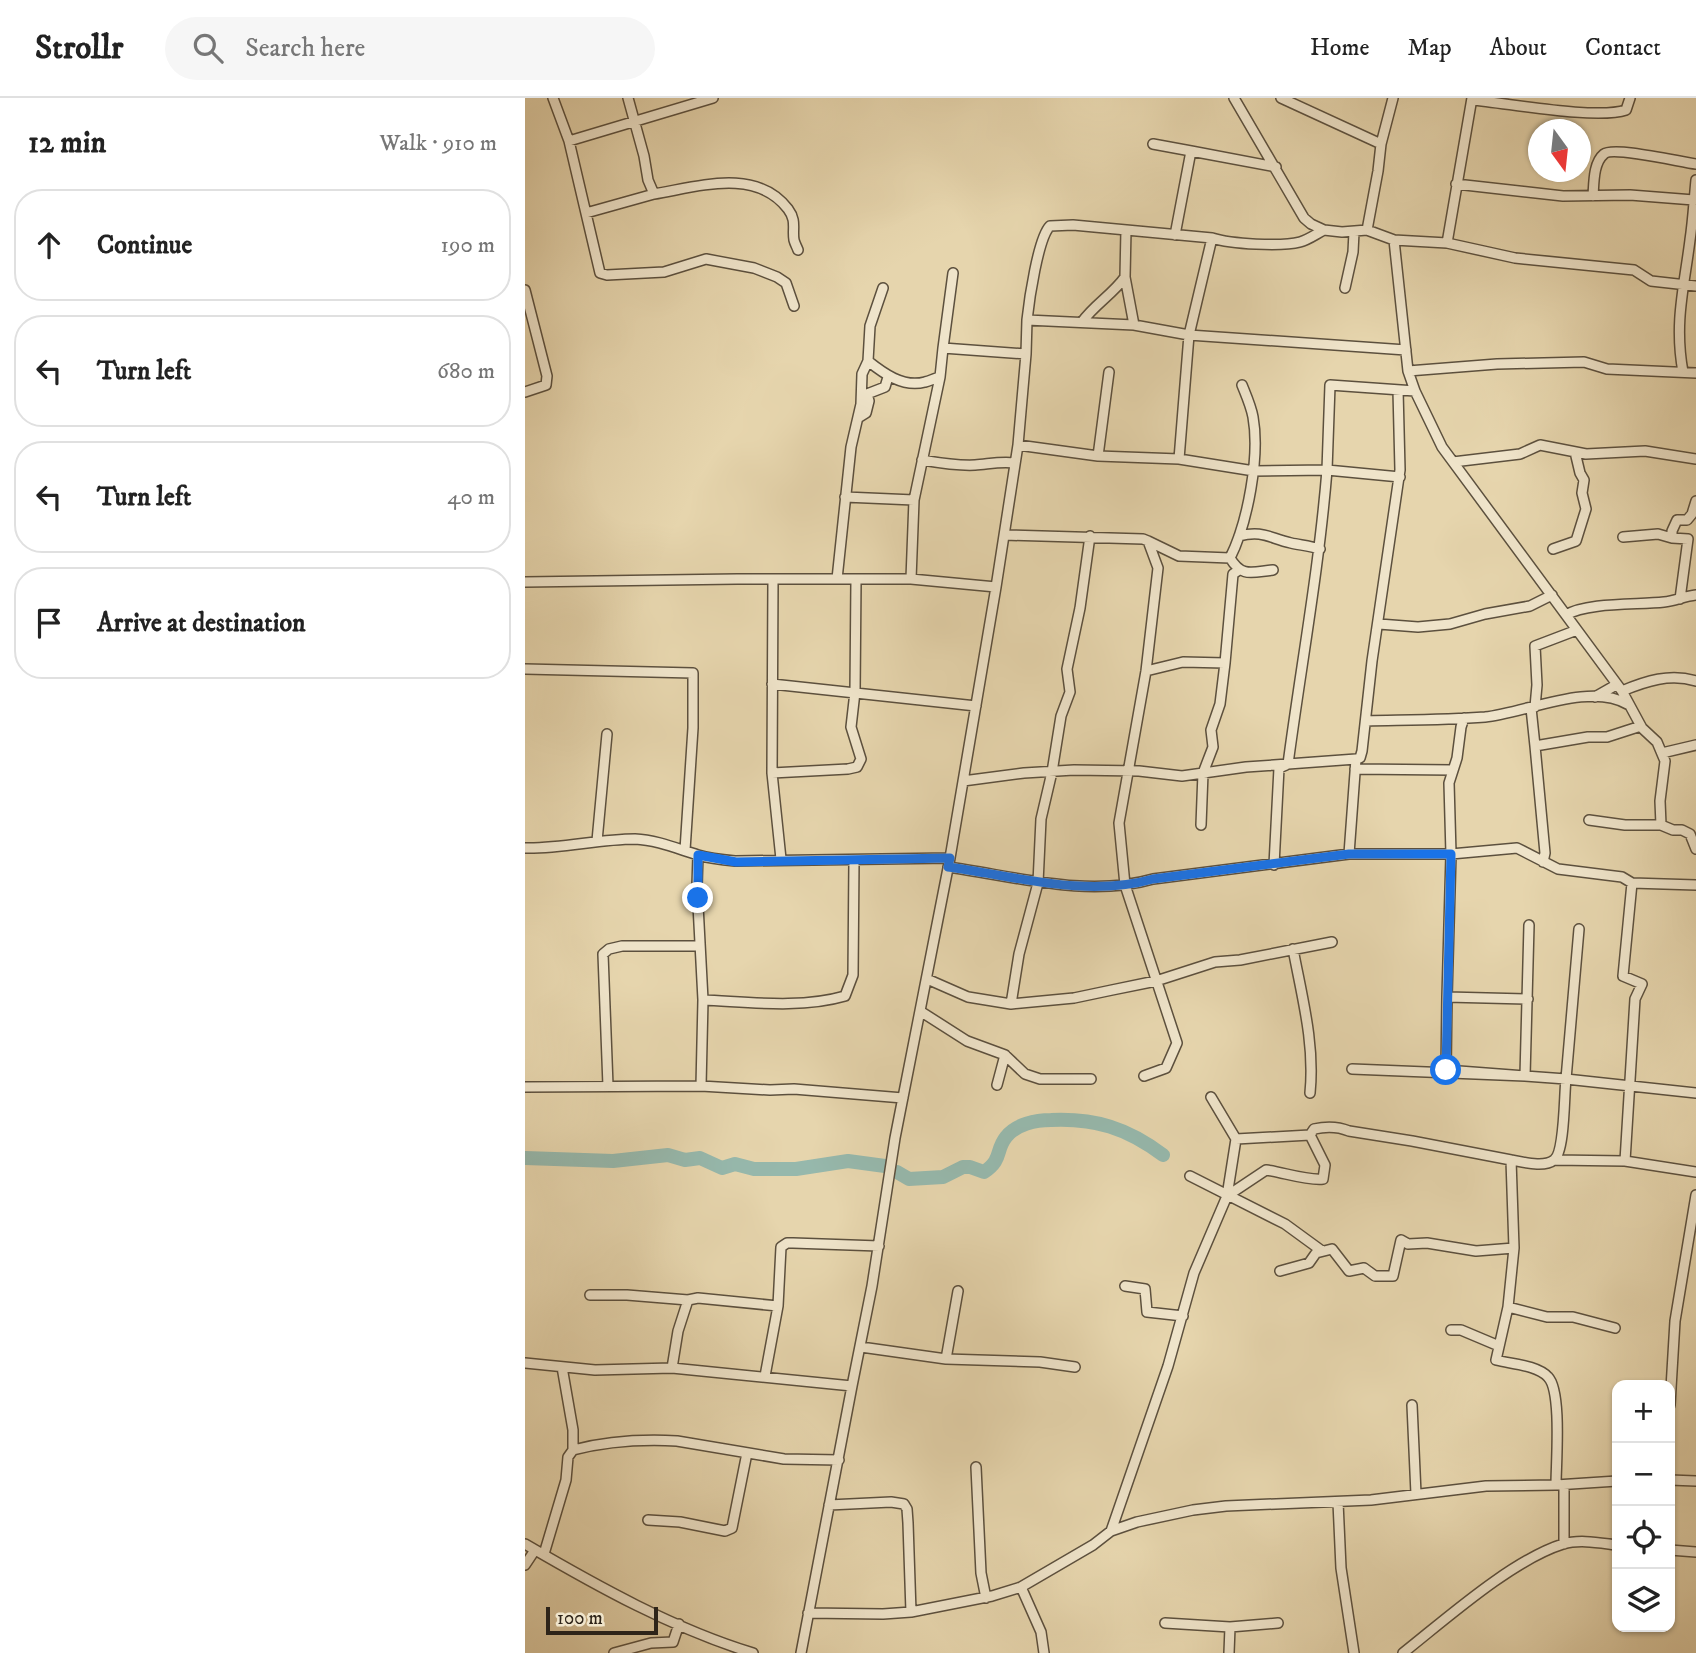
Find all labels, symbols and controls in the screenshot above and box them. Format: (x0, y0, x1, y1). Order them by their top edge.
search box (165, 17, 655, 80)
text: Strollr (35, 28, 123, 69)
icon: search (189, 29, 227, 67)
text: Search here (245, 32, 365, 65)
text: Home (1310, 33, 1369, 63)
text: Map (1407, 33, 1452, 63)
text: About (1490, 33, 1547, 63)
text: Contact (1585, 33, 1661, 63)
north arrow (1528, 119, 1591, 182)
text: 12 min (28, 125, 106, 162)
text: Walk · 910 m (379, 129, 497, 158)
icon: ahead (30, 226, 68, 264)
text: Continue (97, 229, 192, 262)
text: 190 m (441, 231, 495, 260)
icon: left (30, 352, 68, 390)
text: Turn left (97, 355, 191, 388)
text: 680 m (437, 357, 495, 386)
icon: left (30, 478, 68, 516)
text: Turn left (97, 481, 191, 514)
text: 40 m (447, 483, 495, 512)
icon: arrive (30, 604, 68, 642)
text: Arrive at destination (97, 607, 306, 640)
route end (682, 882, 713, 913)
route start (1430, 1054, 1461, 1085)
map controls (1612, 1380, 1675, 1632)
button: + (1612, 1380, 1675, 1443)
button: − (1612, 1443, 1675, 1506)
button: locate (1612, 1506, 1675, 1569)
button: layers (1612, 1569, 1675, 1632)
scale bar (546, 1604, 658, 1636)
text: 100 m (557, 1607, 603, 1630)

